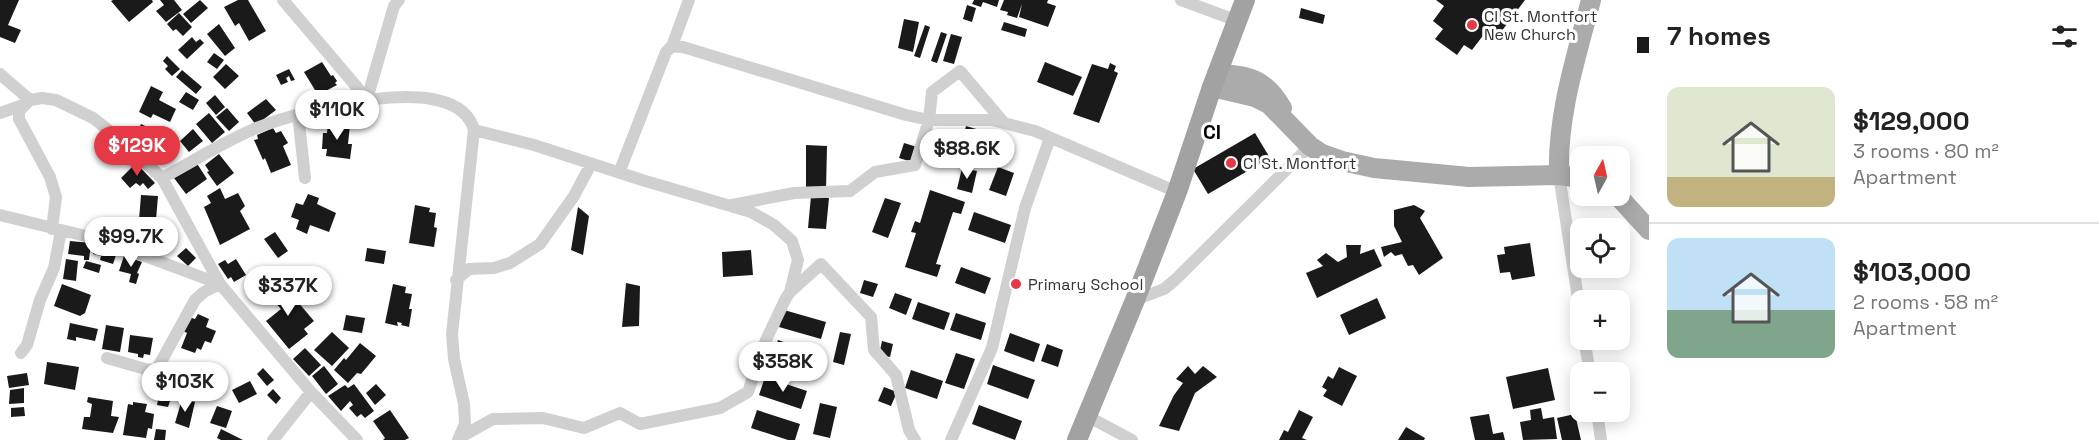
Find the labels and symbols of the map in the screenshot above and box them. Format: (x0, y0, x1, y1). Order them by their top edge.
place label: CI St. Montfort New Church (1484, 6, 1597, 45)
marker: CI St. Montfort New Church (1465, 18, 1479, 32)
pin: $110K (295, 90, 379, 141)
district label: CI (1203, 119, 1221, 145)
pin: $129K (95, 126, 179, 177)
pin: $88.6K (918, 129, 1016, 180)
north arrow (1570, 146, 1630, 206)
place label: CI St. Montfort (1243, 153, 1356, 174)
marker: CI St. Montfort (1224, 156, 1238, 170)
pin: $99.7K (82, 217, 180, 268)
pin: $337K (246, 266, 330, 317)
place label: Primary School (1028, 274, 1143, 295)
marker: Primary School (1009, 277, 1023, 291)
pin: $358K (741, 342, 825, 393)
pin: $103K (143, 362, 227, 413)

